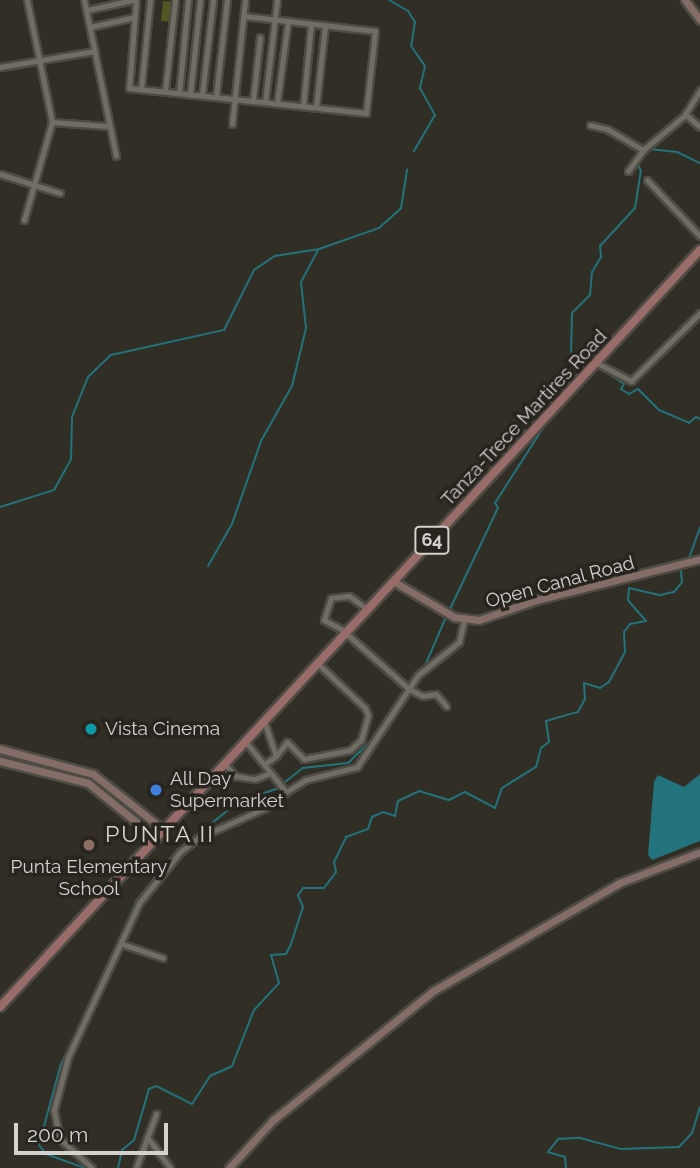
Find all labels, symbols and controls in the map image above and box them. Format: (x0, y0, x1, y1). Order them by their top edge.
street label: Tanza-Trece Martires Road (436, 325, 612, 511)
road number: 64 (413, 526, 451, 554)
street label: Open Canal Road (483, 551, 637, 613)
place label: Vista Cinema (105, 718, 220, 740)
marker: Vista Cinema (83, 721, 99, 737)
place label: All Day Supermarket (170, 768, 284, 812)
marker: All Day Supermarket (148, 782, 164, 798)
district label: PUNTA II (106, 820, 214, 848)
marker: Punta Elementary School (81, 837, 97, 853)
place label: Punta Elementary School (11, 856, 167, 900)
scale bar (18, 1108, 172, 1152)
text: 200 m (27, 1122, 88, 1147)

